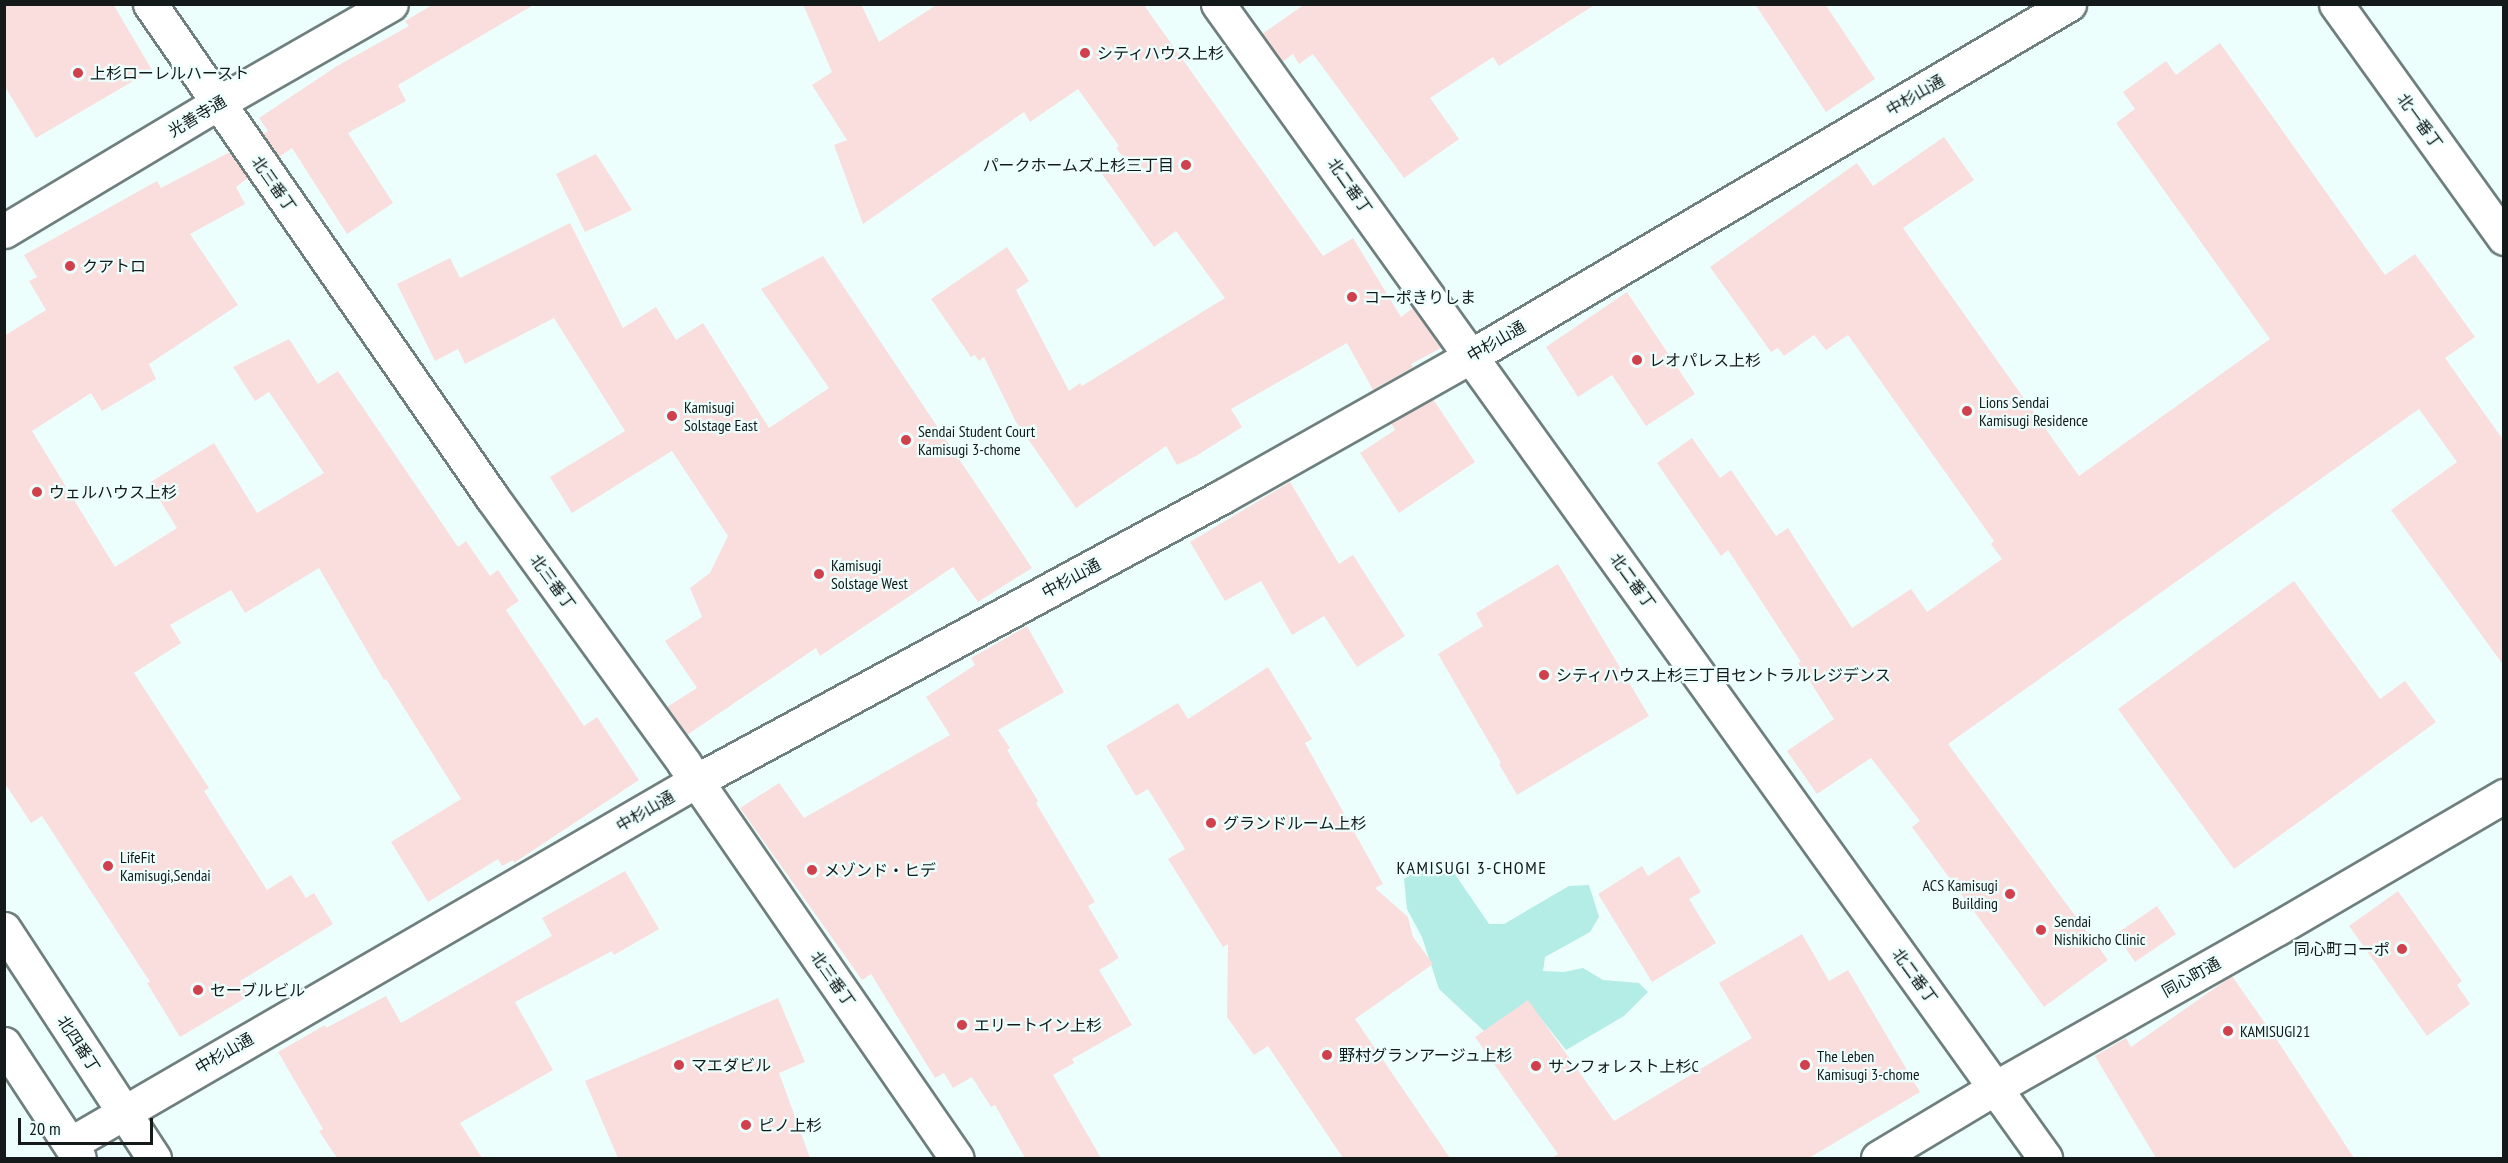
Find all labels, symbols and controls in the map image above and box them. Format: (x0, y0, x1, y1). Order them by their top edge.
place label: シティハウス上杉 (1097, 43, 1225, 63)
marker: シティハウス上杉 (1078, 46, 1092, 60)
place label: 上杉ローレルハースト (90, 63, 250, 83)
marker: 上杉ローレルハースト (71, 66, 85, 80)
street label: 中杉山通 (1882, 71, 1948, 119)
street label: 北一番丁 (2393, 89, 2447, 153)
street label: 光善寺通 (165, 91, 229, 141)
street label: 北三番丁 (248, 152, 300, 216)
street label: 北二番丁 (1324, 154, 1376, 218)
place label: パークホームズ上杉三丁目 (982, 155, 1174, 175)
marker: パークホームズ上杉三丁目 (1179, 158, 1193, 172)
place label: クアトロ (82, 256, 146, 276)
marker: クアトロ (63, 259, 77, 273)
place label: コーポきりしま (1364, 287, 1476, 307)
marker: コーポきりしま (1345, 290, 1359, 304)
street label: 中杉山通 (1463, 317, 1529, 365)
place label: レオパレス上杉 (1649, 350, 1761, 370)
marker: レオパレス上杉 (1630, 353, 1644, 367)
place label: Lions Sendai Kamisugi Residence (1979, 392, 2088, 430)
place label: Kamisugi Solstage East (684, 397, 758, 435)
marker: Lions Sendai Kamisugi Residence (1960, 404, 1974, 418)
marker: Kamisugi Solstage East (665, 409, 679, 423)
place label: Sendai Student Court Kamisugi 3-chome (918, 421, 1035, 459)
marker: Sendai Student Court Kamisugi 3-chome (899, 433, 913, 447)
place label: ウェルハウス上杉 (49, 482, 177, 502)
marker: ウェルハウス上杉 (30, 485, 44, 499)
street label: 北二番丁 (1606, 549, 1660, 613)
street label: 北三番丁 (526, 550, 580, 614)
place label: Kamisugi Solstage West (831, 555, 908, 593)
street label: 中杉山通 (1038, 555, 1104, 601)
marker: Kamisugi Solstage West (812, 567, 826, 581)
place label: シティハウス上杉三丁目セントラルレジデンス (1556, 665, 1892, 685)
marker: シティハウス上杉三丁目セントラルレジデンス (1537, 668, 1551, 682)
street label: 中杉山通 (612, 787, 678, 835)
place label: グランドルーム上杉 (1223, 813, 1367, 833)
marker: グランドルーム上杉 (1204, 816, 1218, 830)
place label: LifeFit Kamisugi,Sendai (120, 847, 211, 885)
district label: KAMISUGI 3-CHOME (1397, 857, 1547, 879)
marker: LifeFit Kamisugi,Sendai (101, 859, 115, 873)
place label: メゾンド・ヒデ (824, 860, 936, 880)
marker: メゾンド・ヒデ (805, 863, 819, 877)
place label: ACS Kamisugi Building (1923, 875, 1998, 913)
marker: ACS Kamisugi Building (2003, 887, 2017, 901)
place label: Sendai Nishikicho Clinic (2054, 911, 2145, 949)
marker: Sendai Nishikicho Clinic (2032, 921, 2050, 939)
place label: 同心町コーポ (2294, 939, 2390, 959)
marker: 同心町コーポ (2395, 942, 2409, 956)
street label: 北二番丁 (1888, 944, 1942, 1008)
street label: 北三番丁 (807, 947, 859, 1011)
street label: 同心町通 (2158, 953, 2224, 1001)
place label: セーブルビル (210, 980, 306, 1000)
marker: セーブルビル (191, 983, 205, 997)
street label: 北四番丁 (54, 1012, 104, 1076)
place label: エリートイン上杉 (974, 1015, 1102, 1035)
marker: エリートイン上杉 (955, 1018, 969, 1032)
place label: KAMISUGI21 (2240, 1021, 2310, 1041)
marker: KAMISUGI21 (2221, 1024, 2235, 1038)
street label: 中杉山通 (191, 1029, 257, 1077)
place label: 野村グランアージュ上杉 (1339, 1045, 1514, 1065)
place label: The Leben Kamisugi 3-chome (1817, 1046, 1919, 1084)
marker: 野村グランアージュ上杉 (1320, 1048, 1334, 1062)
place label: マエダビル (691, 1055, 771, 1075)
place label: サンフォレスト上杉C (1548, 1056, 1699, 1076)
marker: マエダビル (672, 1058, 686, 1072)
marker: The Leben Kamisugi 3-chome (1798, 1058, 1812, 1072)
marker: サンフォレスト上杉C (1529, 1059, 1543, 1073)
scale bar (21, 1106, 156, 1144)
place label: ピノ上杉 (758, 1115, 822, 1135)
text: 20 m (29, 1117, 61, 1140)
marker: ピノ上杉 (739, 1118, 753, 1132)

